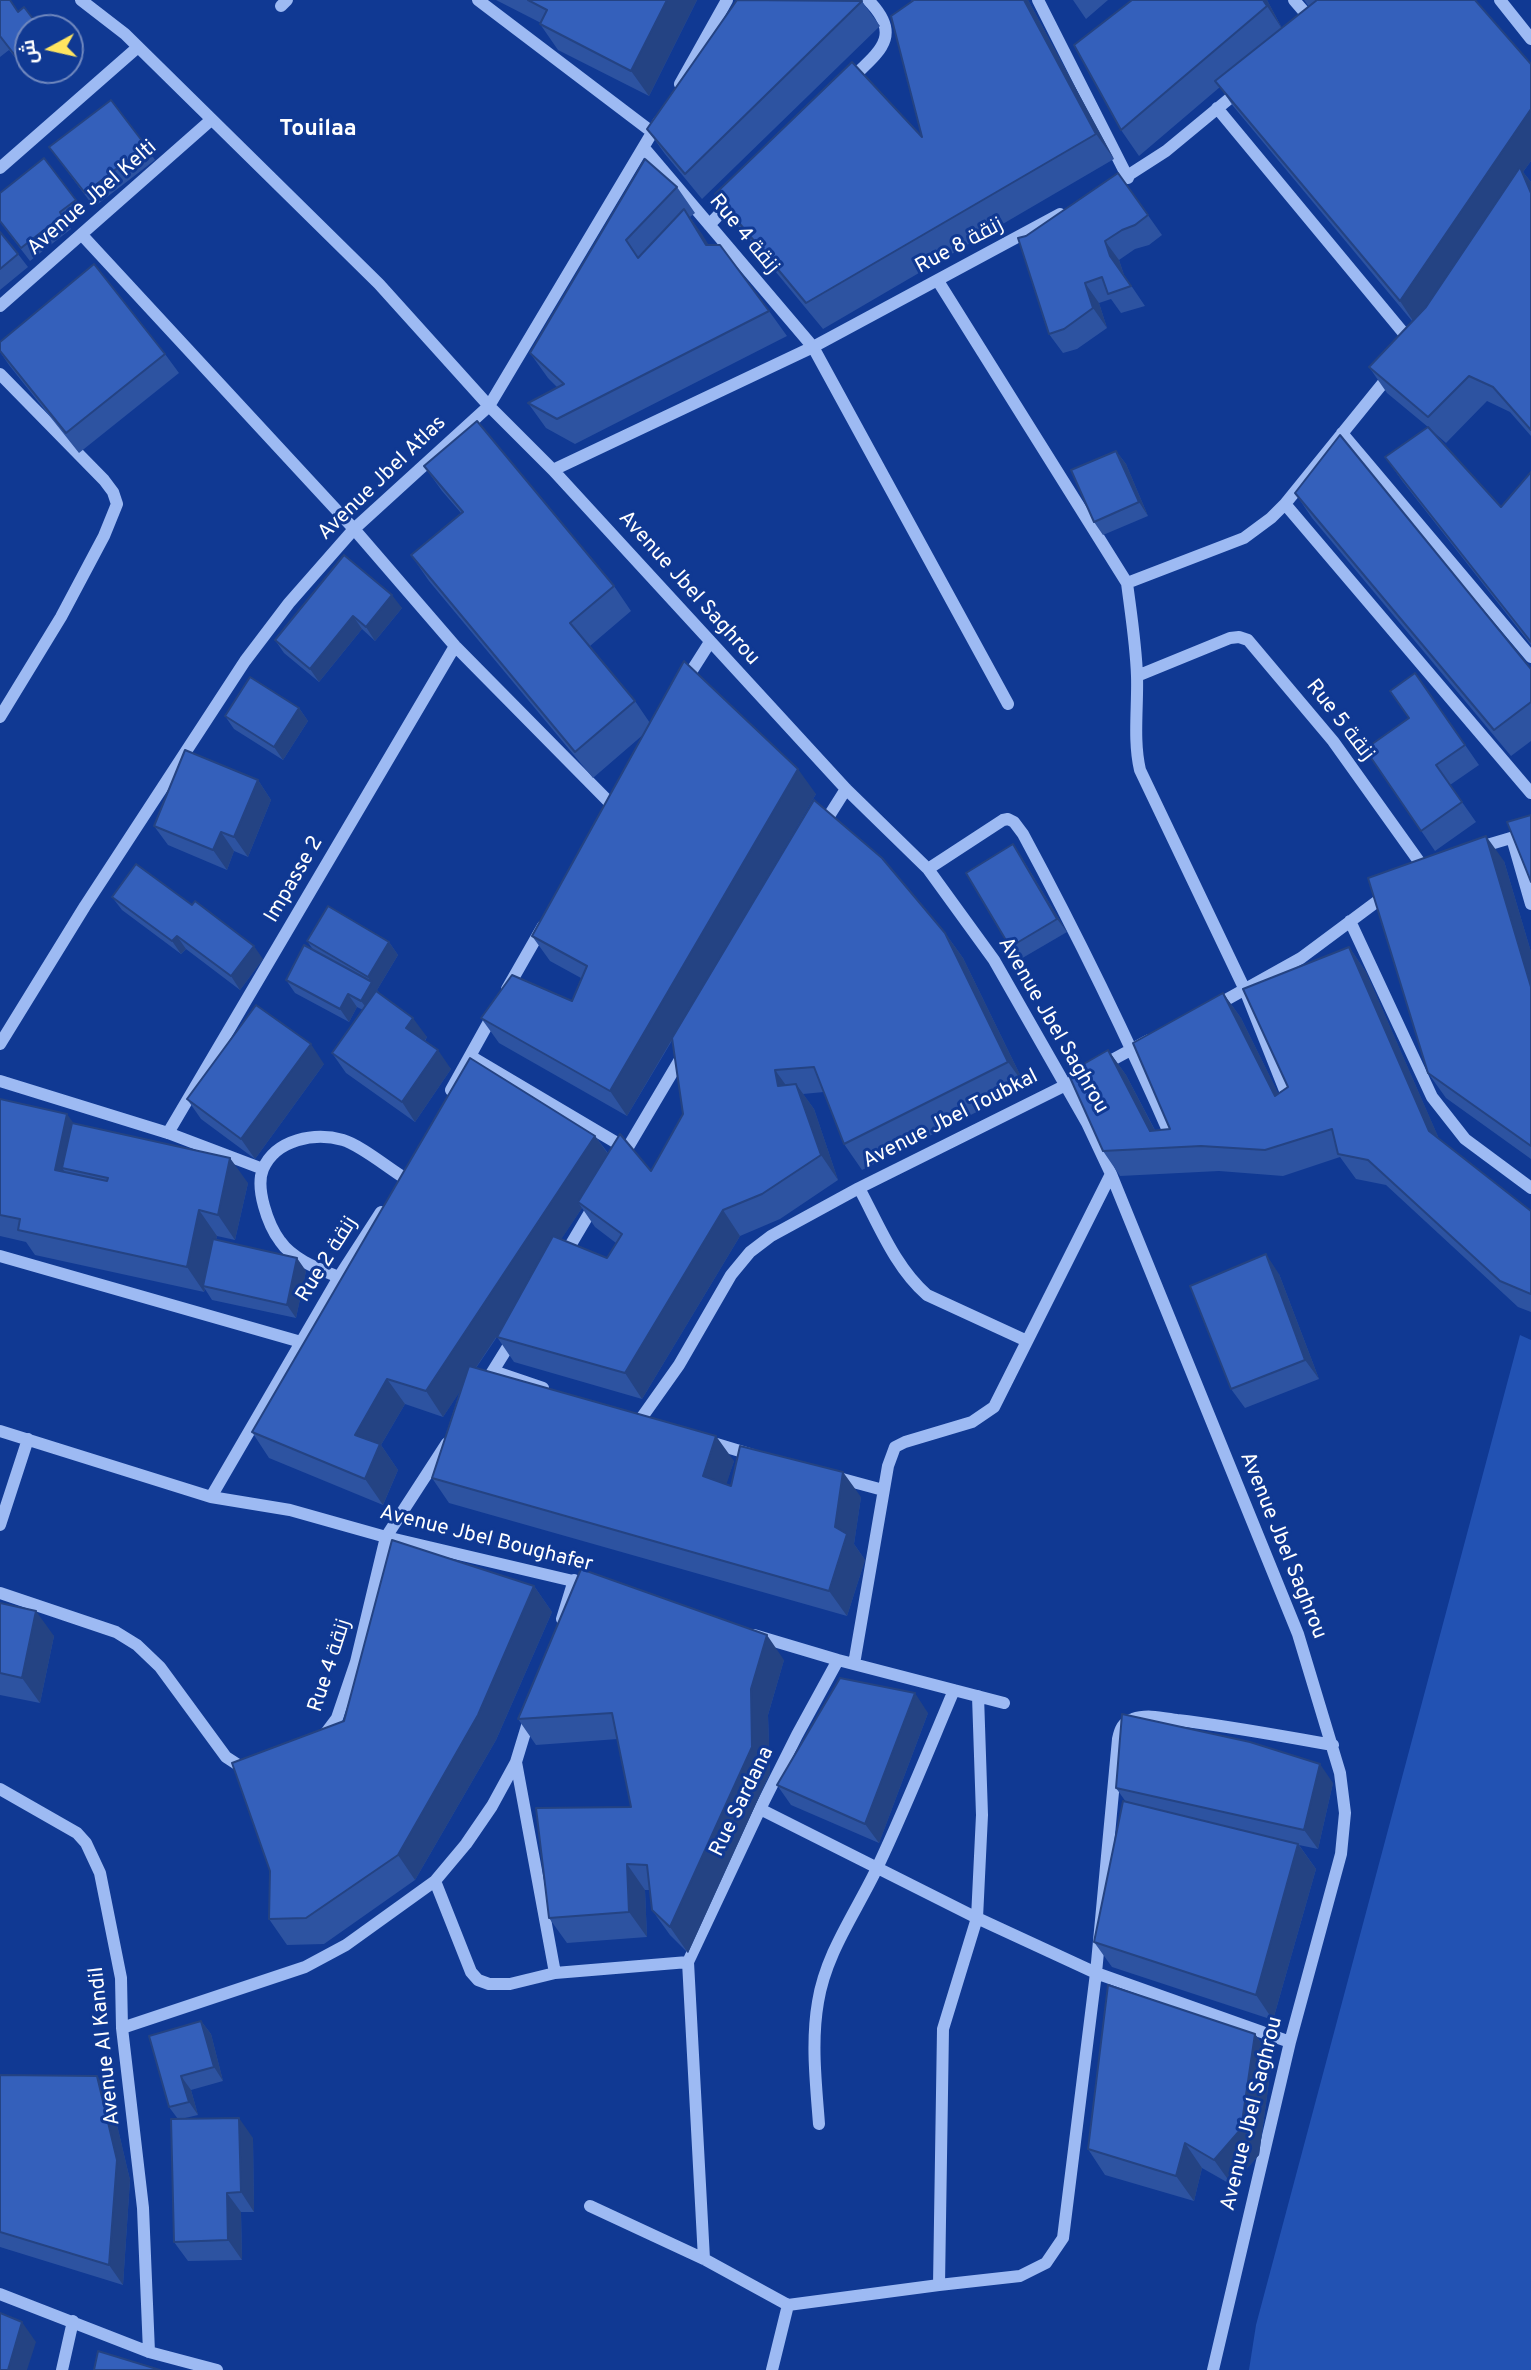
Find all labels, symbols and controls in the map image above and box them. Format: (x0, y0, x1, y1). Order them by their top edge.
north arrow (14, 14, 84, 84)
text: ش (17, 38, 44, 65)
district label: Touilaa (279, 116, 357, 144)
street label: Avenue Jbel Kelti (23, 136, 163, 262)
street label: Rue 4 زنقة (702, 190, 784, 280)
street label: Rue 8 زنقة (912, 213, 1008, 281)
street label: Avenue Jbel Atlas (314, 411, 452, 547)
street label: Avenue Jbel Saghrou (612, 506, 764, 672)
street label: Rue 5 زنقة (1299, 675, 1379, 767)
street label: Impasse 2 (260, 832, 330, 928)
street label: Avenue Jbel Saghrou (991, 933, 1113, 1119)
street label: Avenue Jbel Toubkal (859, 1065, 1043, 1175)
street label: Rue 2 زنقة (292, 1213, 364, 1307)
street label: Avenue Jbel Saghrou (1233, 1449, 1331, 1643)
street label: Avenue Jbel Boughafer (377, 1501, 595, 1579)
street label: Rue 4 زنقة (304, 1616, 358, 1716)
street label: Rue Sardana (706, 1743, 780, 1861)
street label: Avenue Al Kandil (85, 1965, 127, 2127)
street label: Avenue Jbel Saghrou (1217, 2014, 1289, 2214)

